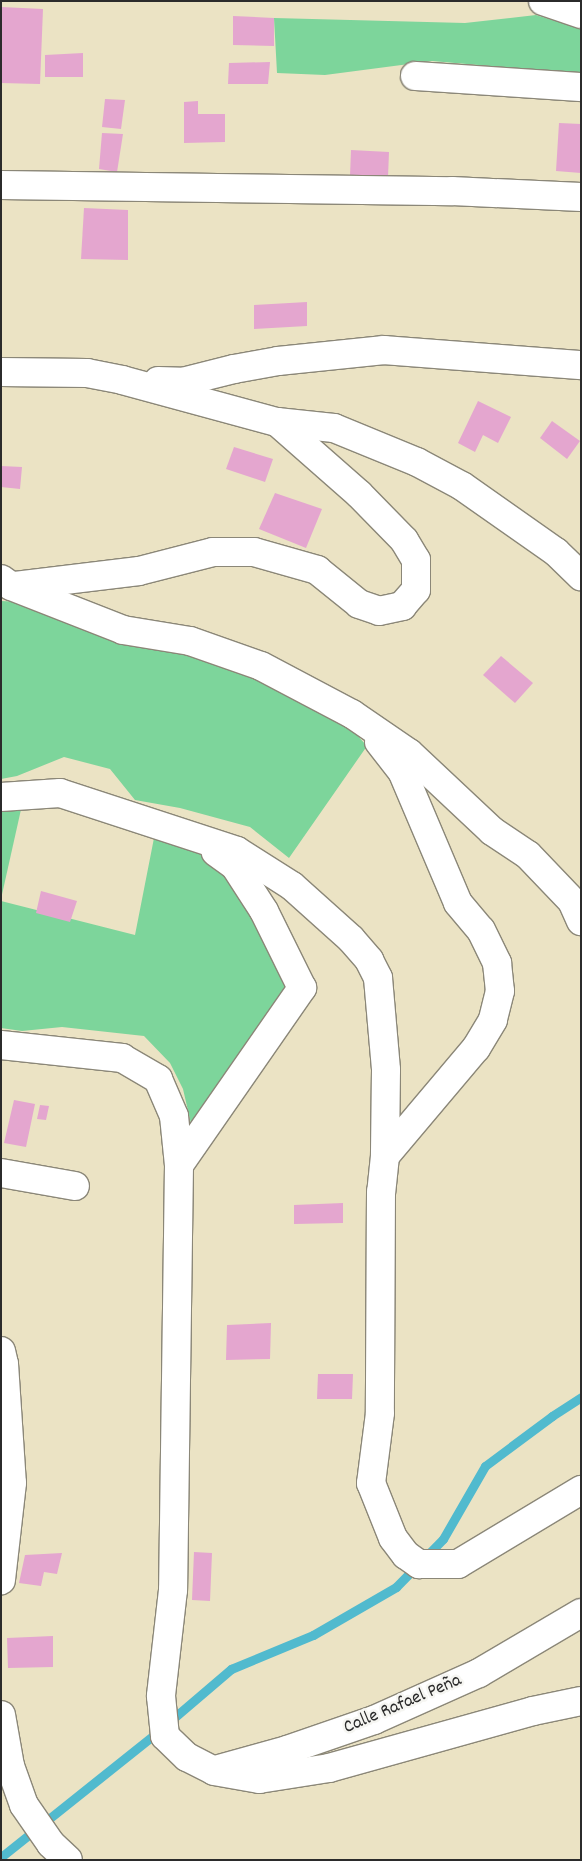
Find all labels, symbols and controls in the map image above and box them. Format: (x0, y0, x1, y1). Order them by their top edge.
street label: Calle Rafael Peña (341, 1670, 465, 1740)

